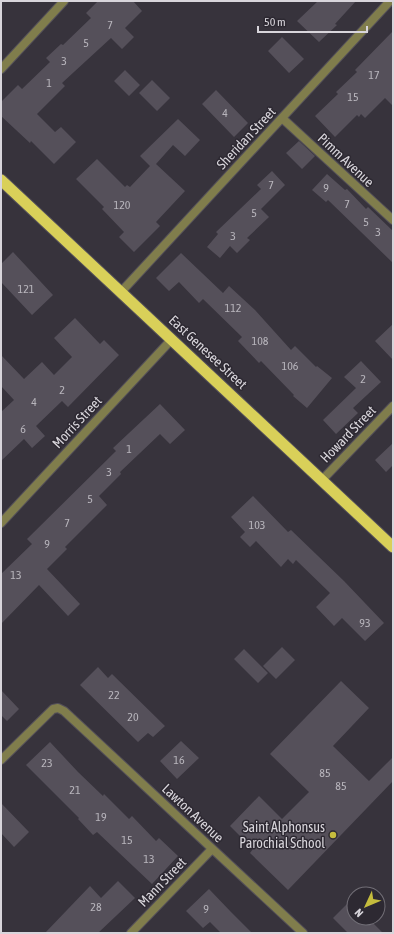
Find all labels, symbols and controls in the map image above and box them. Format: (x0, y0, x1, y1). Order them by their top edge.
scale bar (258, 8, 367, 34)
text: 50 m (264, 15, 286, 29)
house number: 7 (107, 18, 113, 32)
house number: 5 (83, 36, 89, 50)
house number: 3 (61, 54, 67, 68)
house number: 17 (368, 68, 380, 82)
house number: 1 (46, 76, 52, 90)
house number: 15 (347, 90, 359, 104)
street label: Sheridan Street (213, 104, 279, 172)
house number: 4 (222, 106, 228, 120)
street label: Pimm Avenue (315, 130, 377, 190)
house number: 7 (268, 178, 274, 192)
house number: 9 (323, 181, 329, 195)
house number: 7 (344, 197, 350, 211)
house number: 120 (114, 198, 131, 212)
house number: 5 (251, 206, 257, 220)
house number: 5 (363, 215, 369, 229)
house number: 3 (375, 225, 381, 239)
house number: 3 (230, 229, 236, 243)
house number: 121 (18, 282, 35, 296)
house number: 112 (225, 301, 241, 315)
street label: East Genesee Street (166, 312, 250, 392)
house number: 108 (252, 334, 269, 348)
house number: 106 (282, 359, 299, 373)
house number: 2 (360, 372, 366, 386)
house number: 2 (59, 383, 65, 397)
street label: Morris Street (49, 393, 105, 451)
house number: 4 (31, 395, 37, 409)
street label: Howard Street (317, 402, 379, 466)
house number: 6 (20, 422, 26, 436)
house number: 1 (126, 442, 132, 456)
house number: 3 (106, 465, 112, 479)
house number: 5 (87, 492, 93, 506)
house number: 7 (64, 516, 70, 530)
house number: 103 (249, 518, 265, 532)
house number: 9 (44, 537, 50, 551)
house number: 13 (10, 568, 22, 582)
house number: 93 (359, 616, 371, 630)
house number: 22 (108, 688, 120, 702)
house number: 20 (127, 710, 139, 724)
house number: 16 (173, 753, 185, 767)
house number: 23 (41, 756, 53, 770)
house number: 85 (319, 766, 331, 780)
house number: 85 (335, 779, 347, 793)
street label: Lawton Avenue (159, 780, 227, 846)
house number: 21 (69, 783, 81, 797)
house number: 19 (95, 810, 107, 824)
place label: Saint Alphonsus Parochial School (239, 819, 325, 851)
marker: Saint Alphonsus Parochial School (328, 830, 338, 840)
house number: 15 (121, 833, 133, 847)
house number: 13 (143, 852, 155, 866)
street label: Mann Street (135, 854, 189, 910)
north arrow (346, 886, 386, 926)
house number: 28 (90, 900, 102, 914)
house number: 9 (203, 902, 209, 916)
text: N (352, 906, 365, 919)

